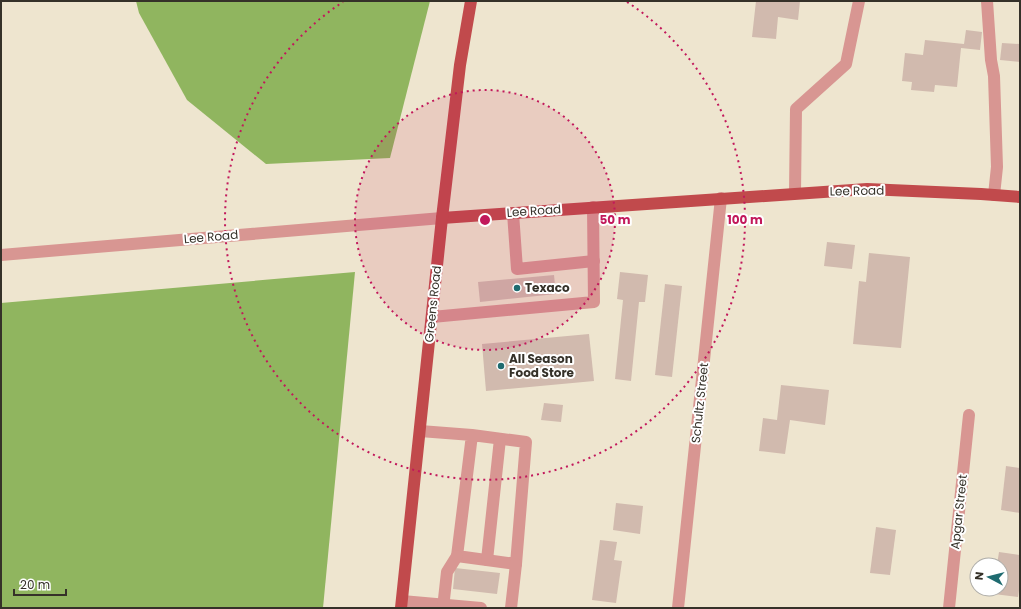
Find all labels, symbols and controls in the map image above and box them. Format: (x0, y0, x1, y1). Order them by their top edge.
street label: Lee Road (830, 182, 884, 199)
street label: Lee Road (506, 200, 562, 221)
text: 50 m (600, 211, 631, 228)
text: 100 m (727, 211, 763, 228)
centre of rings (478, 213, 492, 227)
street label: Lee Road (183, 226, 239, 247)
street label: Greens Road (420, 265, 445, 343)
place label: Texaco (525, 279, 570, 296)
marker: Texaco (512, 283, 522, 293)
place label: All Season Food Store (509, 350, 575, 381)
marker: All Season Food Store (496, 361, 506, 371)
street label: Schultz Street (687, 362, 712, 444)
street label: Apgar Street (946, 474, 971, 550)
north arrow (969, 557, 1009, 597)
scale bar (14, 571, 66, 597)
text: N (971, 571, 988, 581)
text: 20 m (20, 576, 50, 593)

